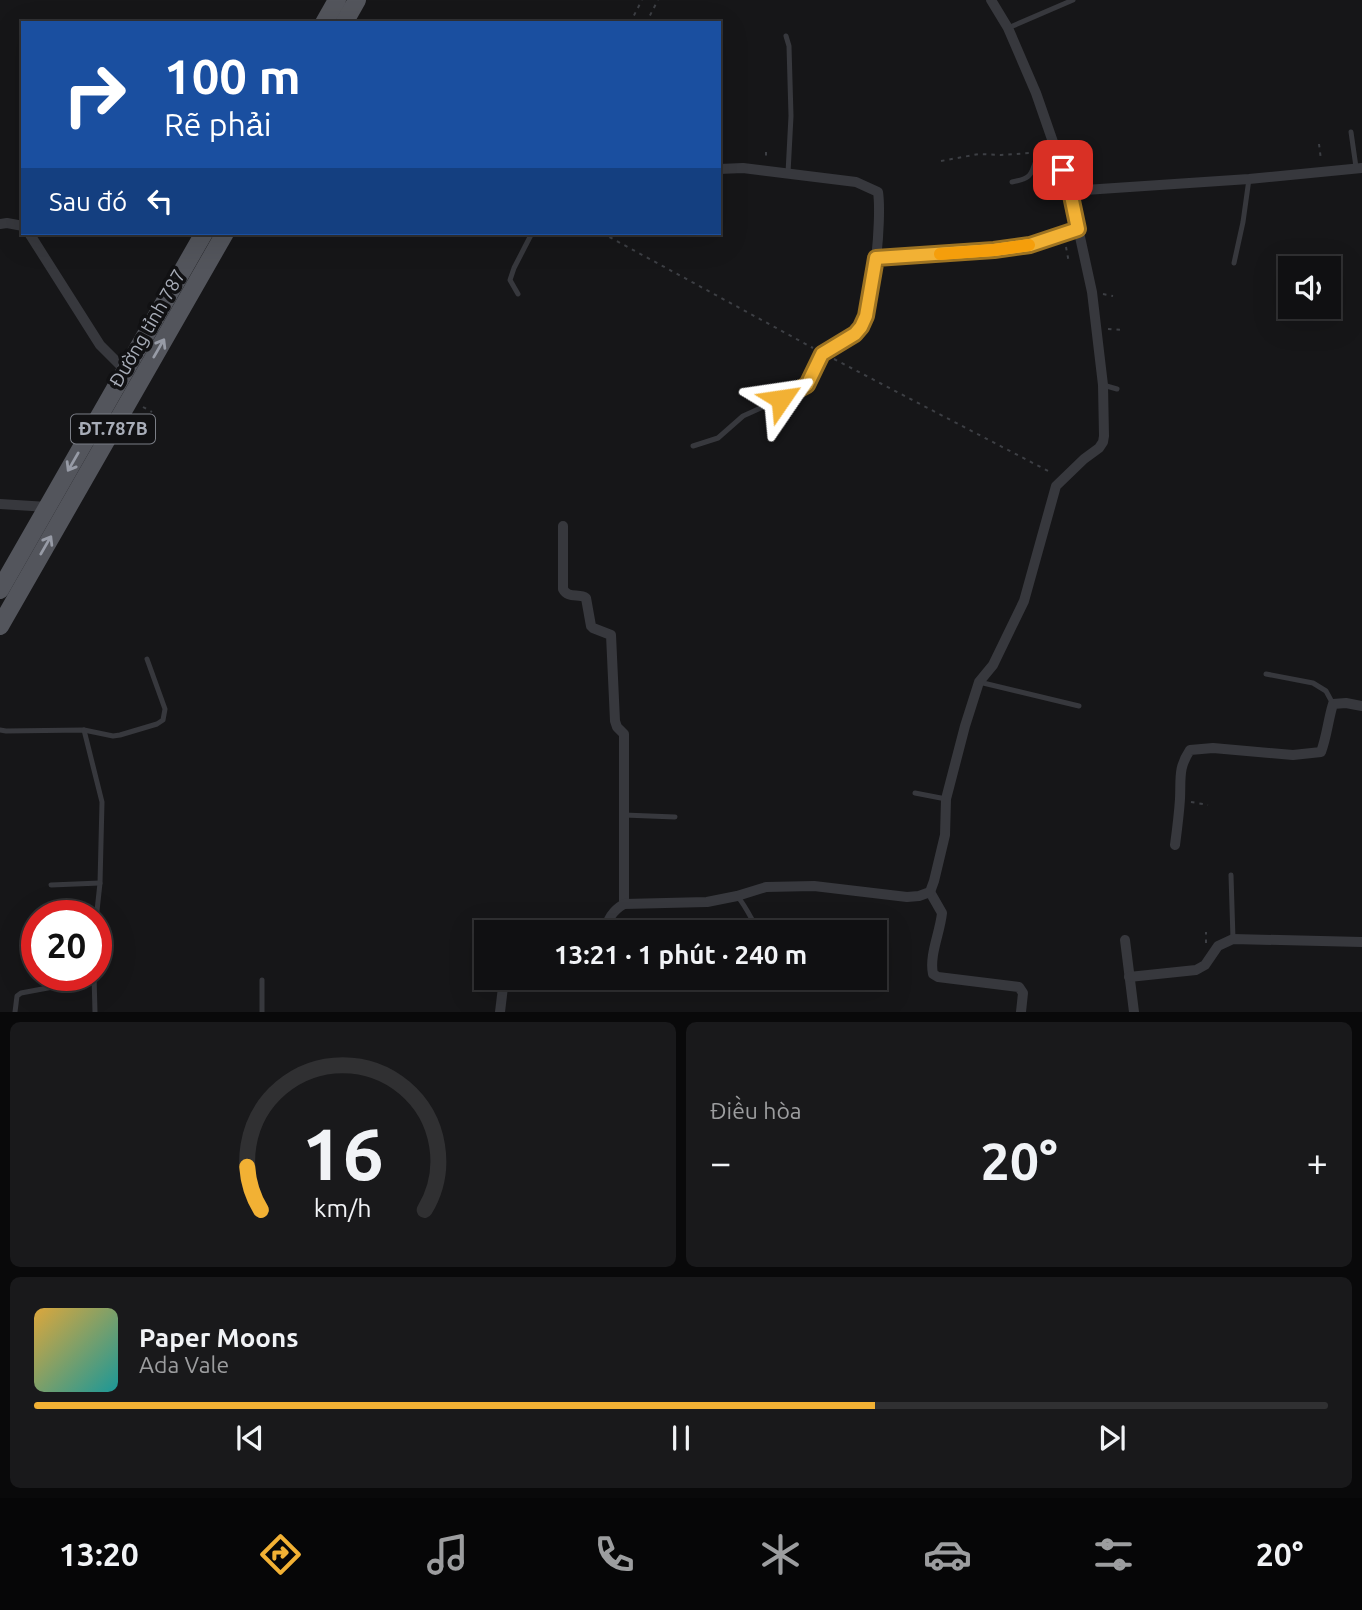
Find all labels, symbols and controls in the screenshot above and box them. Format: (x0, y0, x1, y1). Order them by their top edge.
text: 100 m (164, 48, 301, 103)
icon: right (49, 49, 140, 140)
text: Rẽ phải (164, 106, 271, 142)
pin (1033, 140, 1093, 200)
icon: arrive (1044, 151, 1082, 189)
icon: left (141, 182, 179, 220)
text: Sau đó (49, 187, 127, 216)
map controls (1278, 256, 1341, 319)
button: sound (1278, 256, 1341, 319)
street label: Đường tỉnh 787 (104, 265, 190, 391)
one-way arrow (153, 338, 167, 358)
position arrow (744, 362, 818, 436)
road number: ĐT.787B (71, 414, 155, 444)
one-way arrow (66, 452, 80, 472)
one-way arrow (40, 536, 54, 556)
speed limit sign: 20 (21, 900, 112, 991)
text: 13:21 · 1 phút · 240 m (554, 940, 807, 969)
text: Điều hòa (710, 1098, 802, 1123)
text: 16 (302, 1113, 384, 1195)
text: 20° (980, 1132, 1058, 1190)
text: − (710, 1141, 731, 1183)
text: + (1307, 1141, 1328, 1183)
text: km/h (314, 1194, 372, 1222)
text: Paper Moons (139, 1323, 298, 1352)
text: Ada Vale (139, 1352, 229, 1377)
icon: previous (231, 1419, 269, 1457)
icon: pause (662, 1419, 700, 1457)
icon: next (1093, 1419, 1131, 1457)
icon: directions (256, 1530, 305, 1579)
icon: music (423, 1530, 472, 1579)
icon: phone (590, 1530, 639, 1579)
icon: climate (756, 1530, 805, 1579)
icon: car (923, 1530, 972, 1579)
icon: filters (1089, 1530, 1138, 1579)
text: 13:20 (59, 1536, 139, 1572)
text: 20° (1256, 1536, 1303, 1572)

